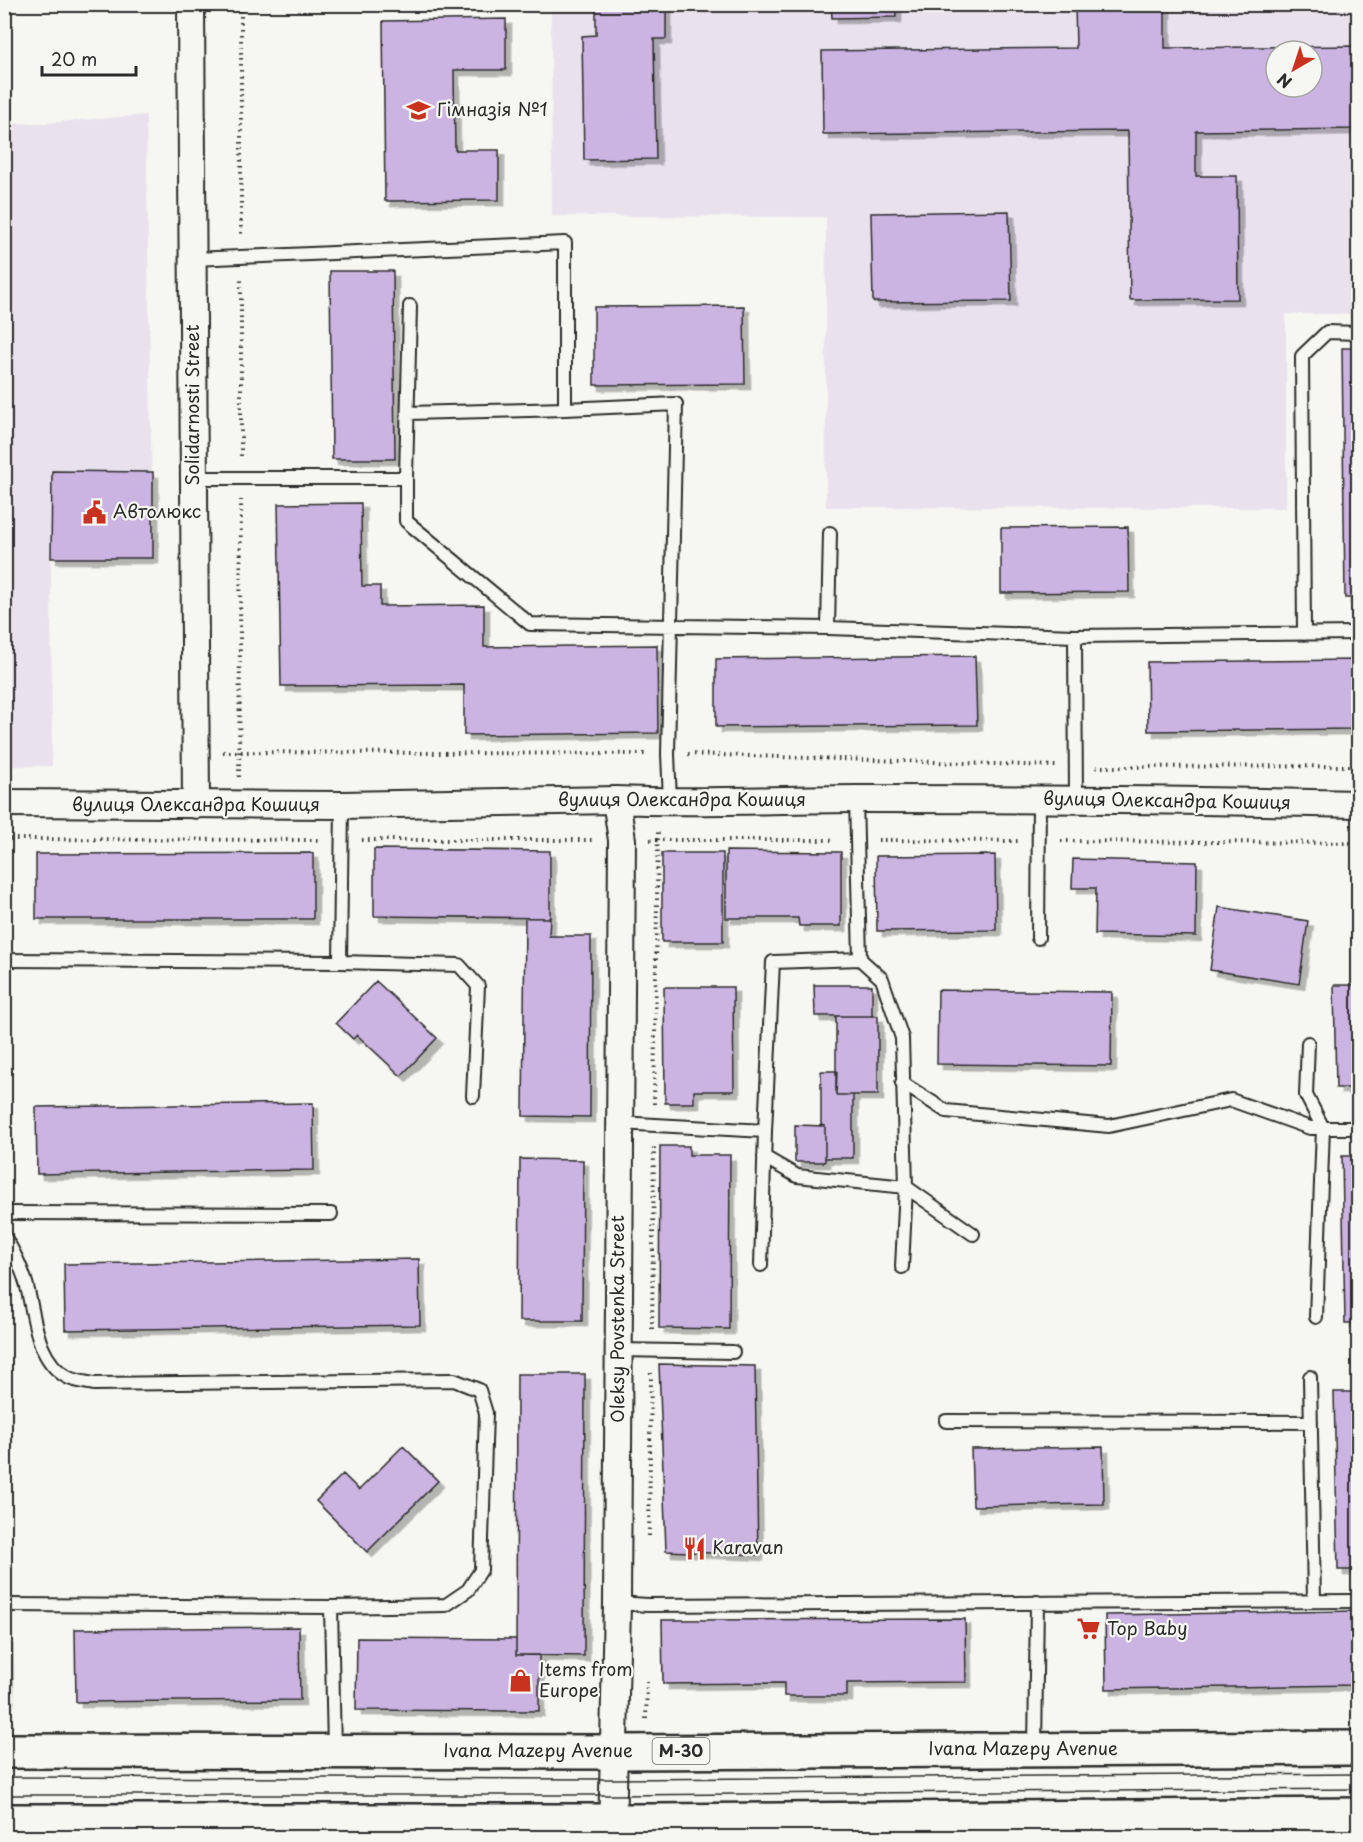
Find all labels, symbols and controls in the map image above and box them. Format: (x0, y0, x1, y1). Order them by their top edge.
scale bar (42, 39, 136, 77)
north arrow (1264, 39, 1324, 99)
text: 20 m (51, 45, 97, 72)
text: N (1271, 68, 1296, 95)
place label: Гімназія №1 (437, 95, 548, 122)
school or university icon: Гімназія №1 (406, 97, 432, 123)
street label: Solidarnosti Street (178, 324, 205, 486)
place label: Автолюкс (113, 497, 201, 524)
public building icon: Автолюкс (82, 499, 108, 525)
street label: вулиця Олександра Кошиця (1043, 784, 1291, 815)
street label: вулиця Олександра Кошиця (558, 785, 806, 812)
street label: вулиця Олександра Кошиця (72, 790, 320, 817)
street label: Oleksy Povstenka Street (603, 1215, 630, 1423)
place label: Karavan (712, 1533, 783, 1560)
restaurant icon: Karavan (681, 1535, 707, 1561)
place label: Top Baby (1107, 1614, 1187, 1641)
supermarket icon: Top Baby (1076, 1616, 1102, 1642)
place label: Items from Europe (539, 1655, 633, 1703)
shop icon: Items from Europe (508, 1667, 534, 1693)
street label: Ivana Mazepy Avenue (928, 1734, 1118, 1761)
street label: Ivana Mazepy Avenue (443, 1736, 633, 1763)
road number: М-30 (652, 1738, 710, 1764)

